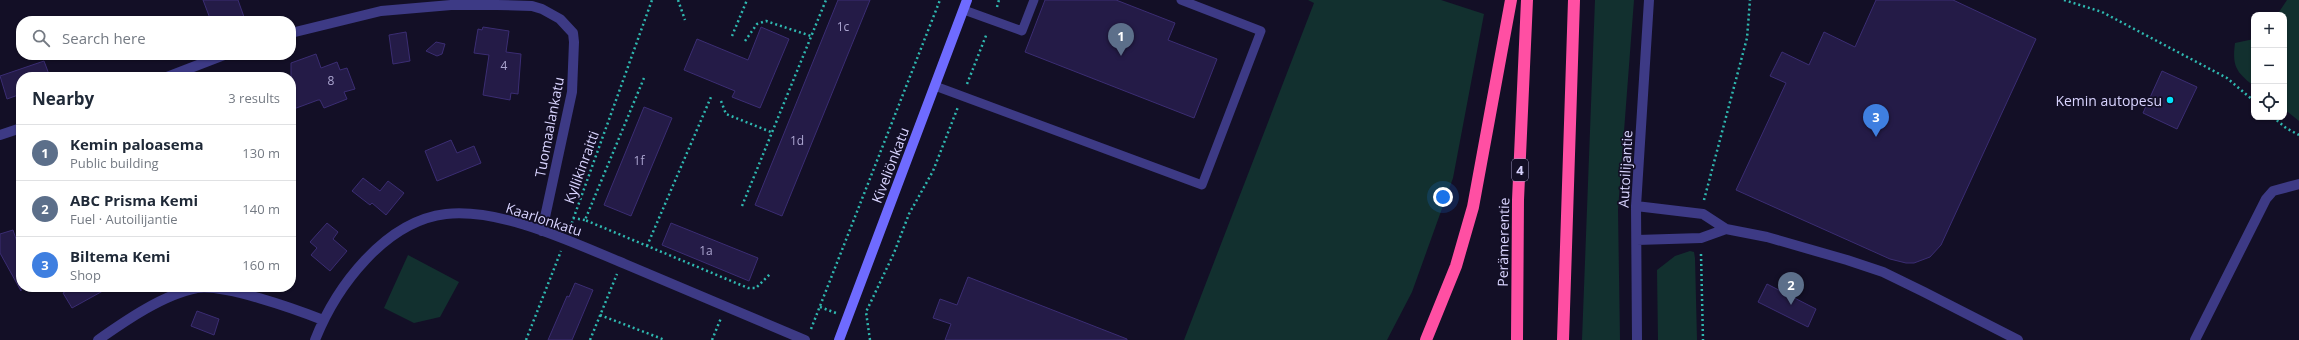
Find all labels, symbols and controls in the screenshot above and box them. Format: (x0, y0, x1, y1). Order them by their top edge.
map controls (2251, 12, 2287, 120)
button: + (2251, 12, 2287, 48)
search box (16, 16, 296, 60)
house number: 1c (837, 18, 850, 35)
pin: 1 (1108, 23, 1134, 56)
icon: search (30, 27, 52, 49)
text: Search here (62, 28, 146, 48)
button: − (2251, 48, 2287, 84)
house number: 4 (501, 57, 508, 74)
house number: 8 (328, 72, 335, 89)
street label: Tuomaalankatu (530, 75, 568, 179)
button: locate (2251, 84, 2287, 120)
text: Nearby (32, 87, 94, 110)
text: 3 results (228, 89, 280, 107)
place label: Kemin autopesu (2055, 91, 2162, 110)
marker: Kemin autopesu (2165, 95, 2175, 105)
pin: 3 (1863, 104, 1889, 137)
street label: Kiveliönkatu (867, 124, 913, 206)
street label: Kyllikinraitti (559, 128, 603, 206)
street label: Autoilijantie (1613, 130, 1637, 208)
house number: 1d (790, 132, 804, 149)
text: Kemin paloasema (70, 134, 203, 154)
text: 1 (41, 144, 49, 162)
text: 130 m (242, 144, 280, 162)
house number: 1f (634, 152, 645, 169)
text: Public building (70, 154, 159, 172)
road number: 4 (1512, 159, 1528, 181)
your location (1433, 187, 1453, 207)
text: ABC Prisma Kemi (70, 190, 198, 210)
street label: Perämerentie (1493, 197, 1513, 287)
street label: Kaarlonkatu (503, 198, 585, 240)
text: 2 (41, 200, 49, 218)
text: 140 m (242, 200, 280, 218)
text: Fuel · Autoilijantie (70, 210, 178, 228)
house number: 1a (699, 242, 713, 259)
text: Biltema Kemi (70, 246, 170, 266)
text: 3 (41, 256, 49, 274)
text: 160 m (242, 256, 280, 274)
text: Shop (70, 266, 101, 284)
pin: 2 (1778, 272, 1804, 305)

